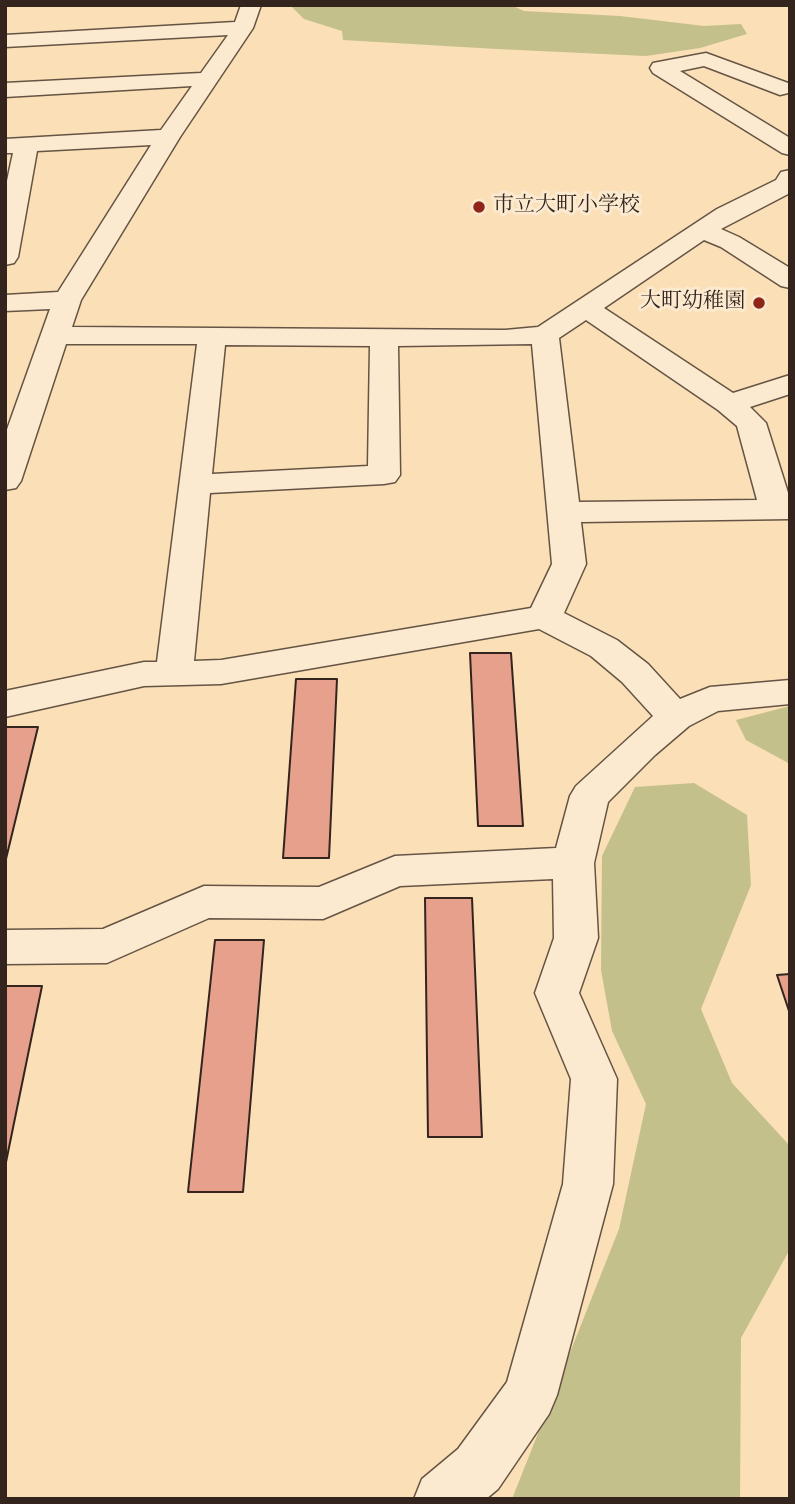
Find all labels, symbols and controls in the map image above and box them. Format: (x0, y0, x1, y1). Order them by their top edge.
place label: 市立大町小学校 (493, 194, 640, 220)
marker: 市立大町小学校 (471, 199, 487, 215)
place label: 大町幼稚園 (640, 290, 745, 316)
marker: 大町幼稚園 (751, 295, 767, 311)

